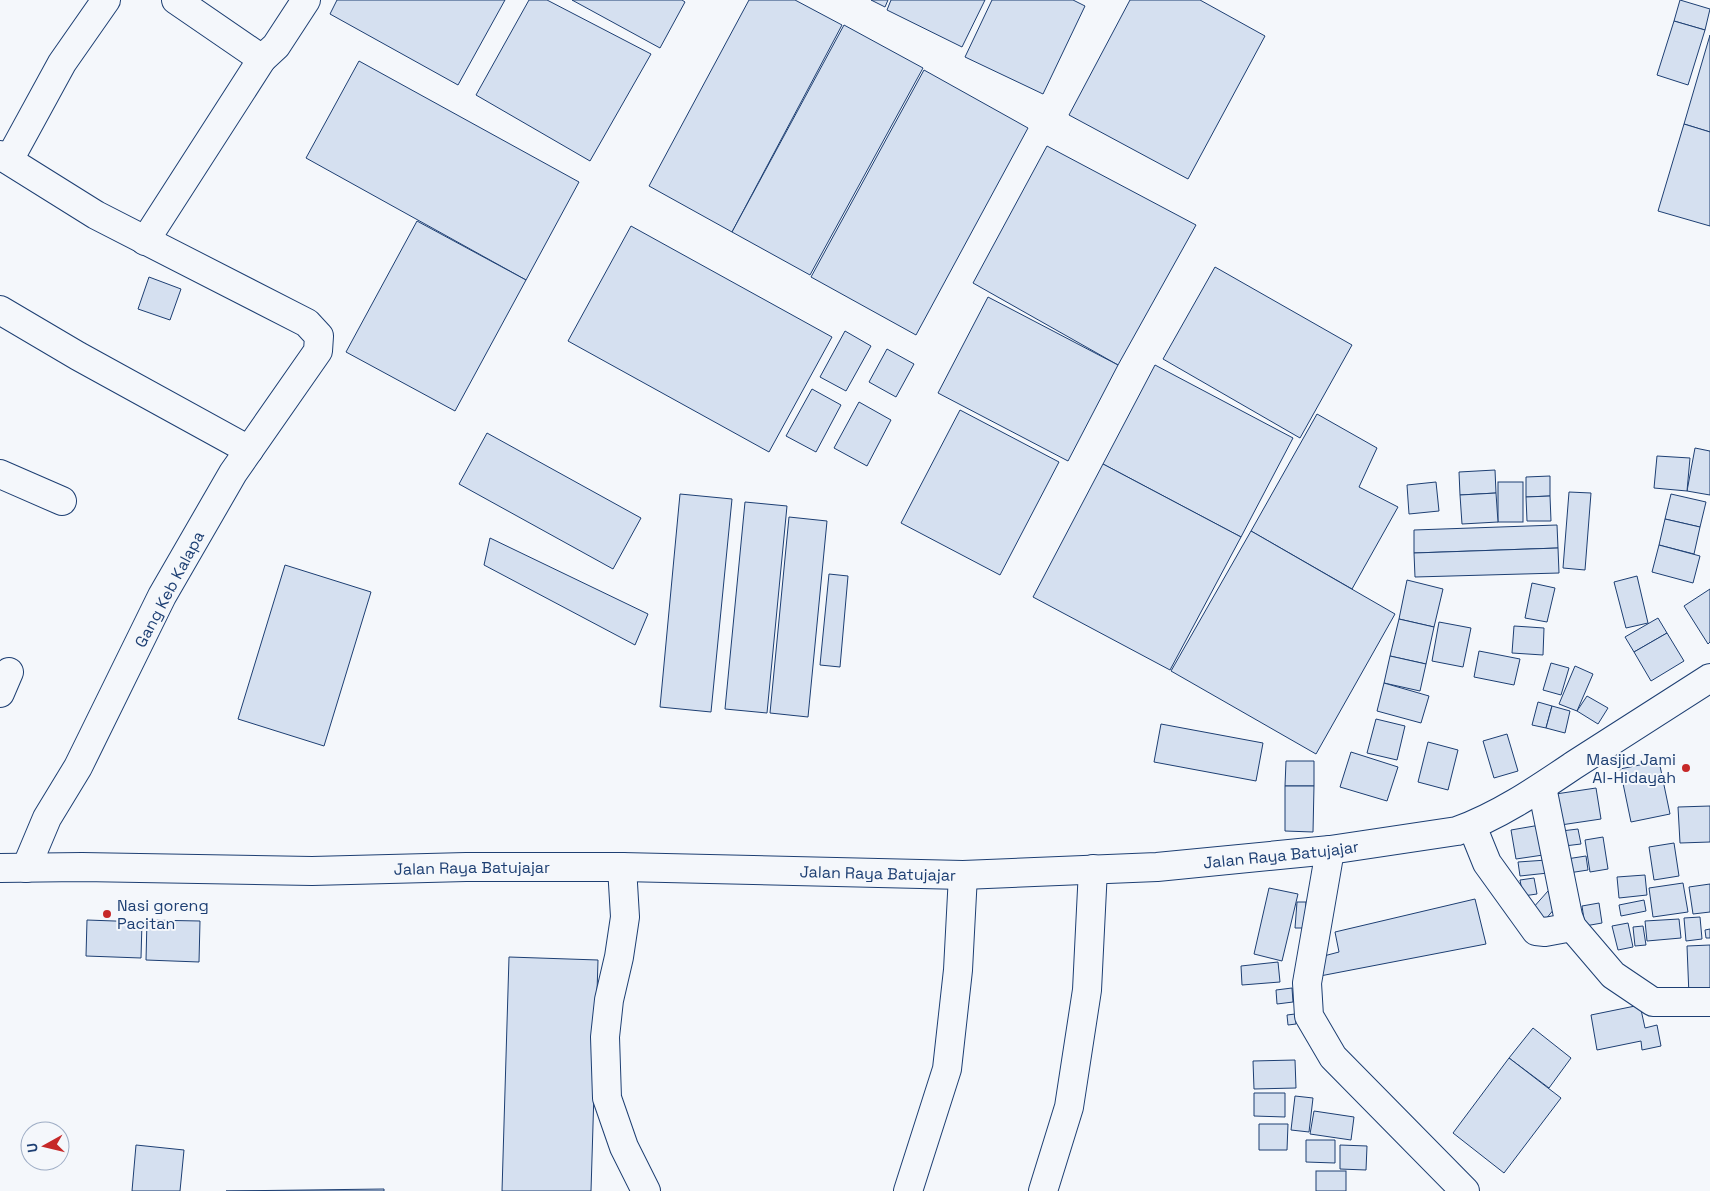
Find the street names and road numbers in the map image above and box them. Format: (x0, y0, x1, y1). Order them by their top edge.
street label: Gang Keb Kalapa (130, 527, 209, 651)
street label: Jalan Raya Batujajar (1202, 836, 1360, 873)
street label: Jalan Raya Batujajar (393, 857, 550, 880)
street label: Jalan Raya Batujajar (799, 861, 956, 886)

